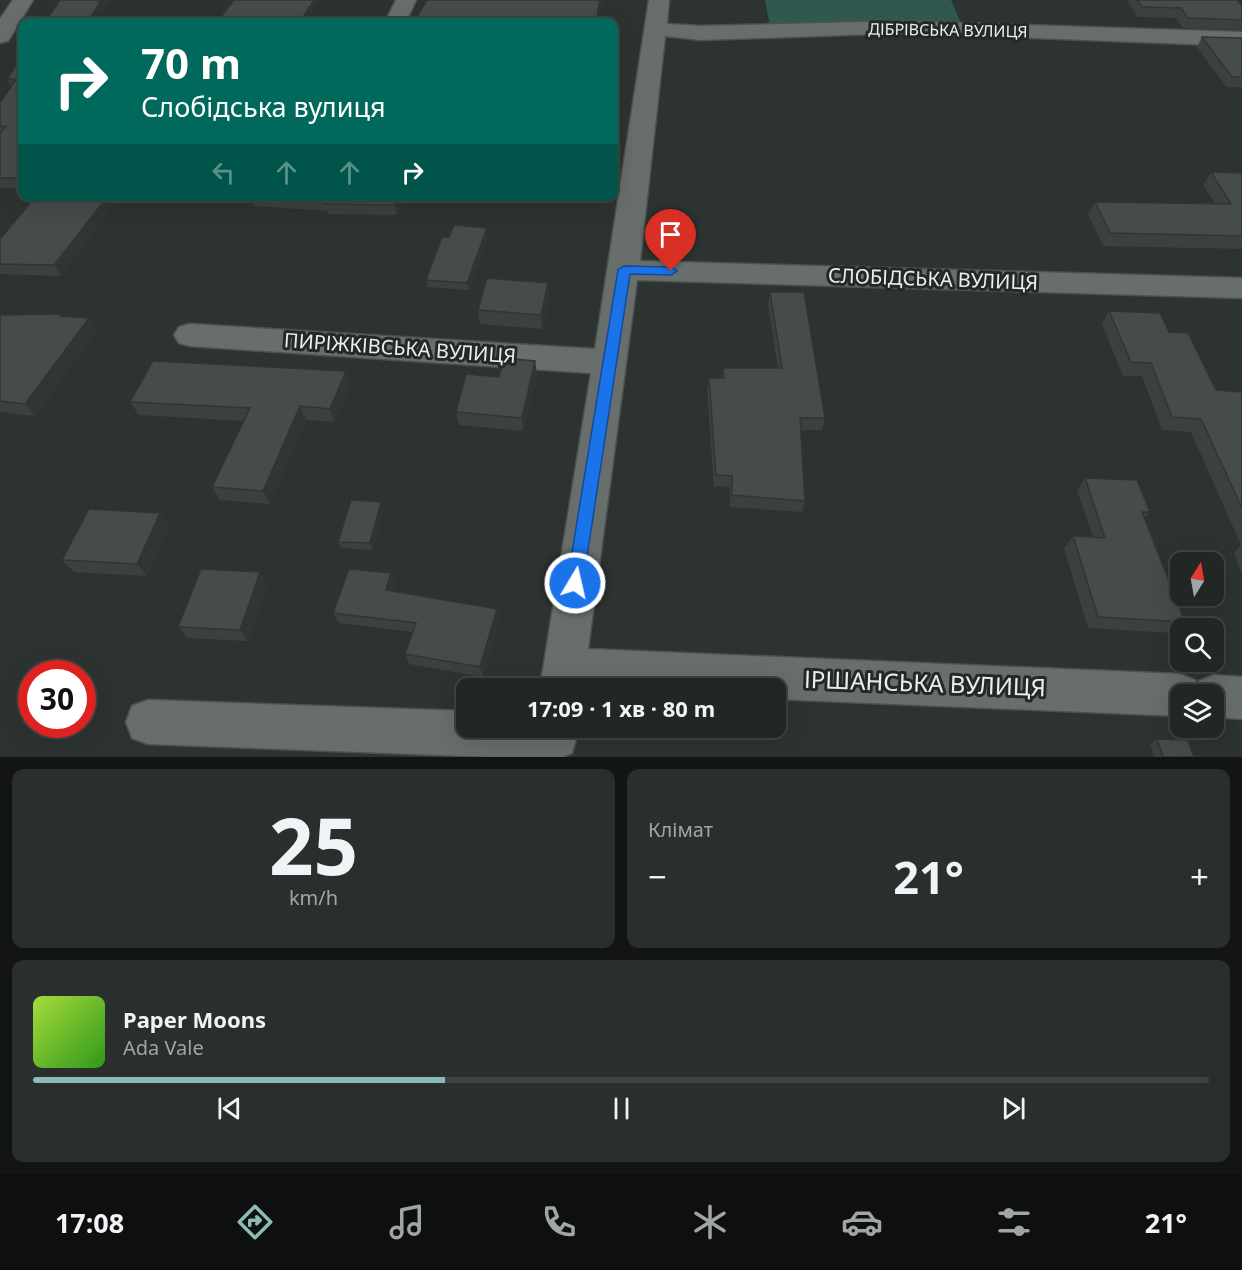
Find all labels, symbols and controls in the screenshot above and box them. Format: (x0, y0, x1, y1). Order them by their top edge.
street label: ДІБРІВСЬКА ВУЛИЦЯ (868, 18, 1028, 42)
text: 70 m (141, 34, 241, 91)
icon: right (42, 42, 120, 120)
text: Слобідська вулиця (141, 88, 386, 125)
icon: left (207, 156, 240, 189)
icon: ahead (270, 156, 303, 189)
icon: ahead (333, 156, 366, 189)
icon: right (396, 156, 429, 189)
pin (645, 209, 696, 271)
icon: arrive (654, 218, 687, 251)
street label: СЛОБІДСЬКА ВУЛИЦЯ (828, 261, 1038, 296)
street label: ПИРІЖКІВСЬКА ВУЛИЦЯ (283, 326, 517, 369)
position arrow (543, 551, 607, 615)
north arrow (1170, 552, 1224, 606)
map controls (1170, 552, 1224, 738)
button: search (1170, 618, 1224, 672)
speed limit sign: 30 (18, 660, 96, 738)
street label: ІРШАНСЬКА ВУЛИЦЯ (804, 662, 1047, 703)
button: layers (1170, 684, 1224, 738)
text: 17:09 · 1 хв · 80 m (527, 693, 715, 723)
text: 25 (269, 792, 358, 898)
text: Клімат (648, 816, 713, 843)
text: 21° (893, 846, 964, 907)
text: − (648, 854, 667, 899)
text: + (1190, 854, 1209, 899)
text: km/h (289, 884, 338, 911)
text: Paper Moons (123, 1004, 266, 1034)
text: Ada Vale (123, 1034, 204, 1061)
icon: previous (213, 1092, 246, 1125)
icon: pause (605, 1092, 638, 1125)
icon: next (997, 1092, 1030, 1125)
icon: directions (234, 1201, 276, 1243)
icon: music (386, 1201, 428, 1243)
icon: phone (538, 1201, 580, 1243)
icon: climate (689, 1201, 731, 1243)
icon: car (841, 1201, 883, 1243)
icon: filters (993, 1201, 1035, 1243)
text: 17:08 (55, 1204, 124, 1241)
text: 21° (1145, 1204, 1187, 1241)

